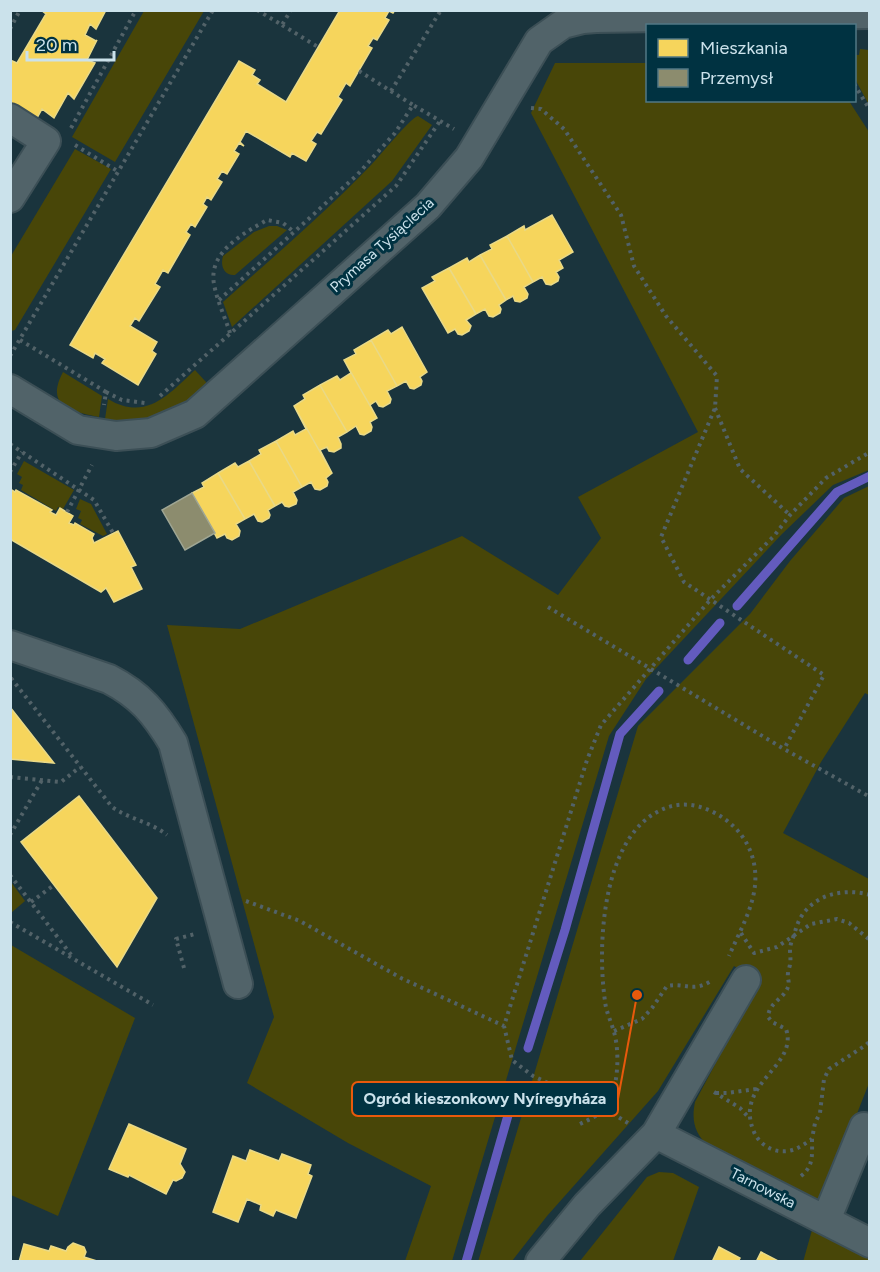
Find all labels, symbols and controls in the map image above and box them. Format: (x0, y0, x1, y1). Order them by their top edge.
scale bar (27, 24, 114, 62)
legend (646, 24, 856, 102)
text: 20 m (36, 34, 77, 56)
text: Mieszkania (700, 37, 788, 59)
text: Przemysł (700, 67, 773, 89)
street label: Prymasa Tysiąclecia (326, 194, 438, 296)
callout: Ogród kieszonkowy Nyíregyháza (352, 1082, 618, 1116)
text: Ogród kieszonkowy Nyíregyháza (364, 1089, 606, 1108)
street label: Tarnowska (728, 1164, 798, 1212)

